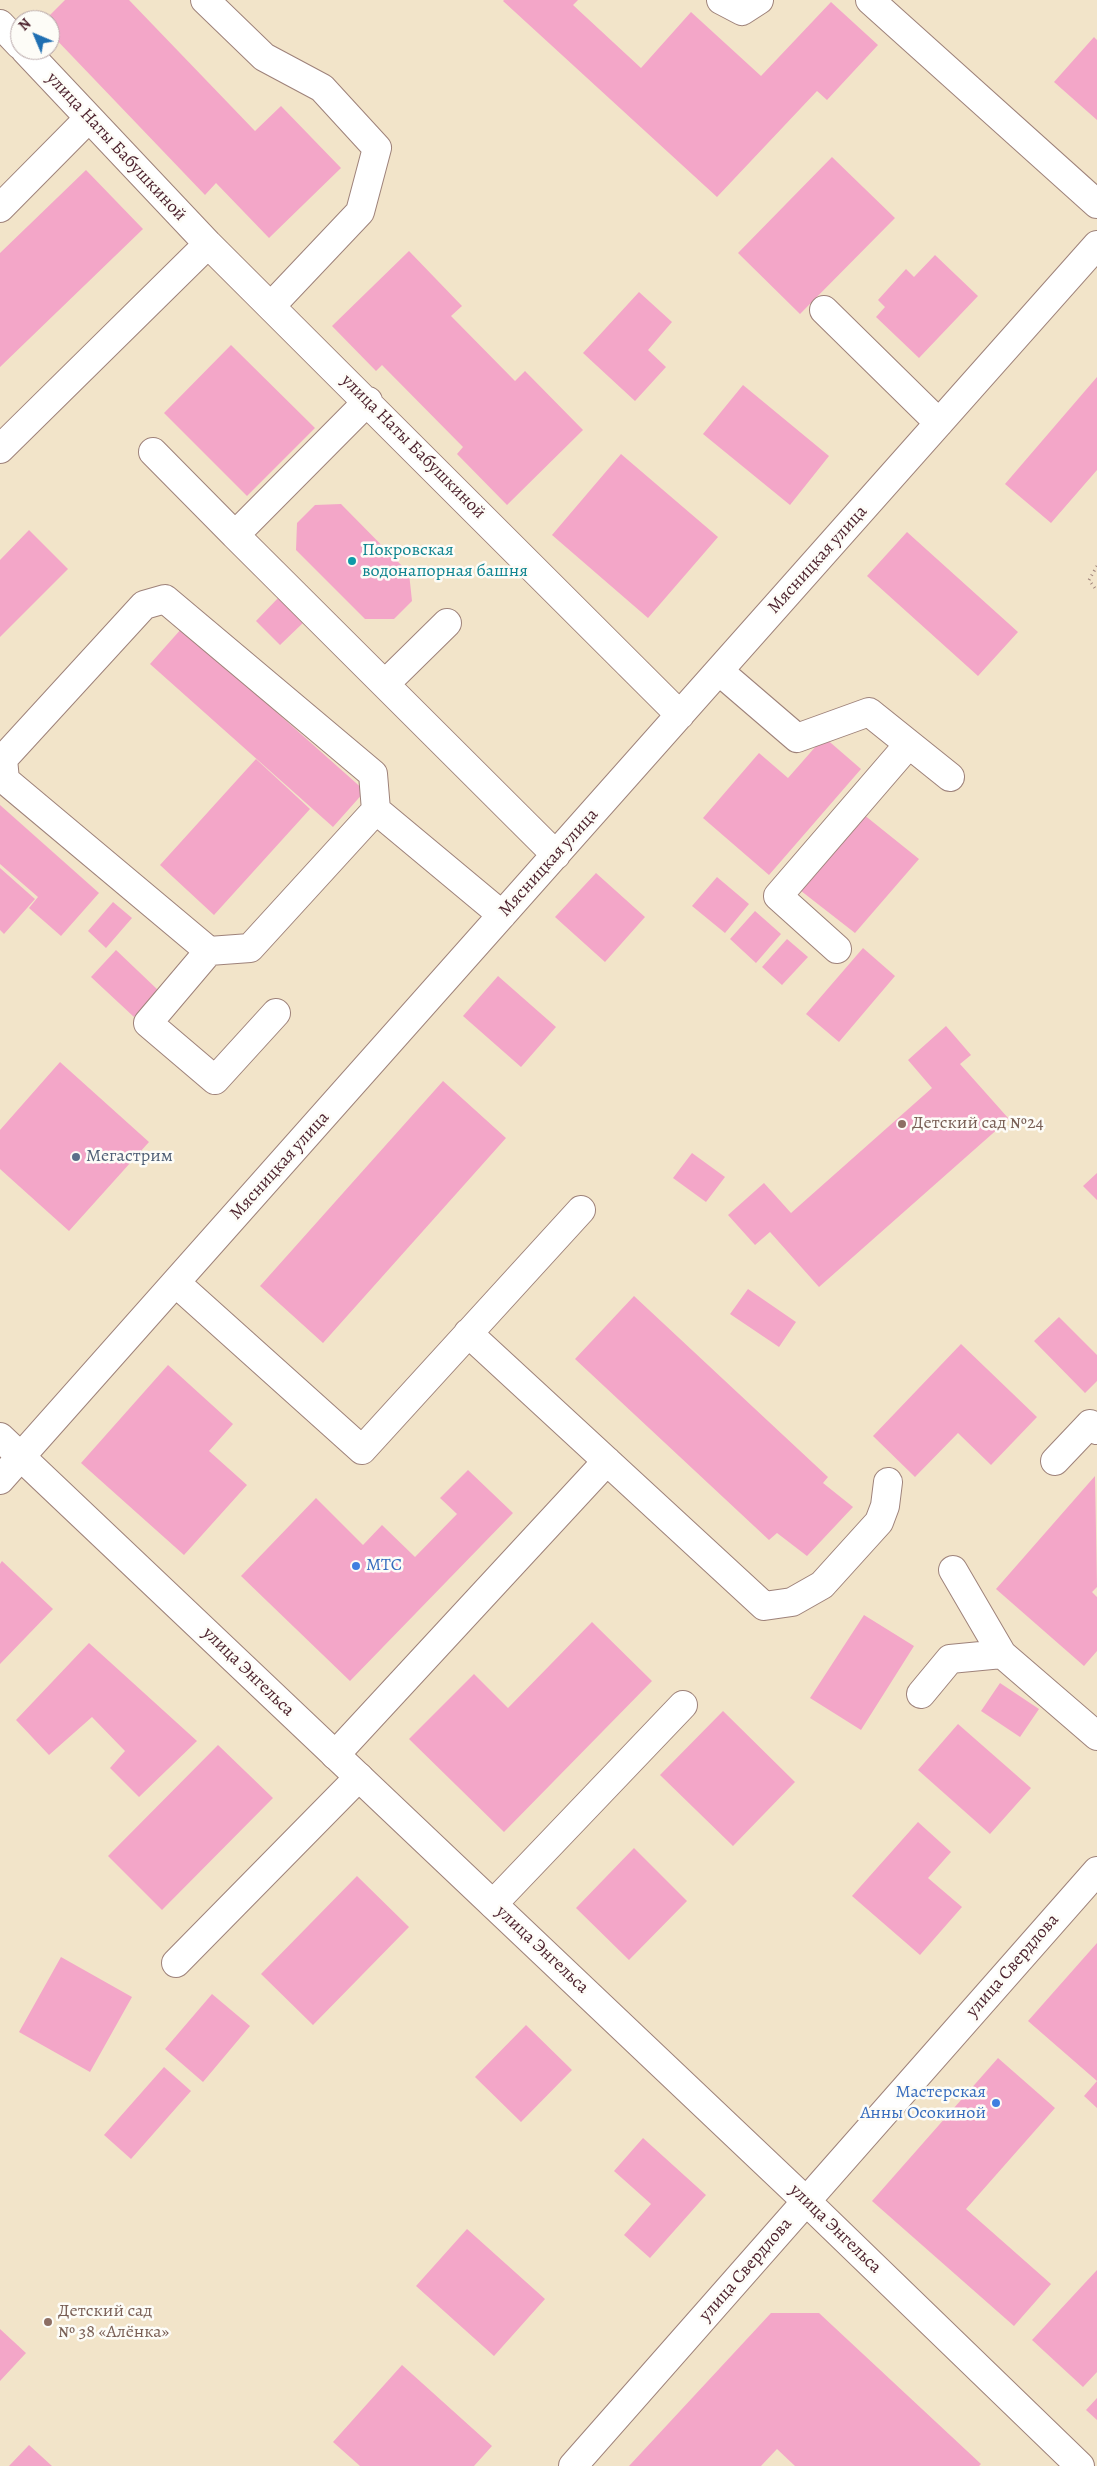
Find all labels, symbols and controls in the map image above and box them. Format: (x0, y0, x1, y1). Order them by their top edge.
north arrow (10, 10, 60, 60)
text: N (14, 14, 35, 35)
street label: улица Наты Бабушкиной (41, 68, 191, 226)
street label: улица Наты Бабушкиной (336, 370, 490, 524)
street label: Мясницкая улица (764, 501, 872, 619)
place label: Покровская водонапорная башня (362, 540, 528, 582)
marker: Покровская водонапорная башня (346, 555, 358, 567)
street label: Мясницкая улица (495, 804, 603, 922)
street label: Мясницкая улица (226, 1107, 334, 1225)
place label: Детский сад №24 (912, 1113, 1044, 1135)
marker: Детский сад №24 (896, 1118, 908, 1130)
place label: Мегастрим (86, 1146, 173, 1168)
marker: Мегастрим (70, 1151, 82, 1163)
place label: МТС (366, 1555, 402, 1577)
marker: МТС (350, 1560, 362, 1572)
street label: улица Энгельса (198, 1623, 298, 1721)
street label: улица Энгельса (491, 1901, 593, 1999)
street label: улица Свердлова (962, 1910, 1064, 2022)
place label: Мастерская Анны Осокиной (860, 2082, 986, 2124)
marker: Мастерская Анны Осокиной (990, 2097, 1002, 2109)
street label: улица Энгельса (785, 2180, 885, 2278)
street label: улица Свердлова (695, 2214, 797, 2326)
place label: Детский сад № 38 «Алёнка» (58, 2301, 169, 2344)
marker: Детский сад № 38 «Алёнка» (42, 2316, 54, 2328)

